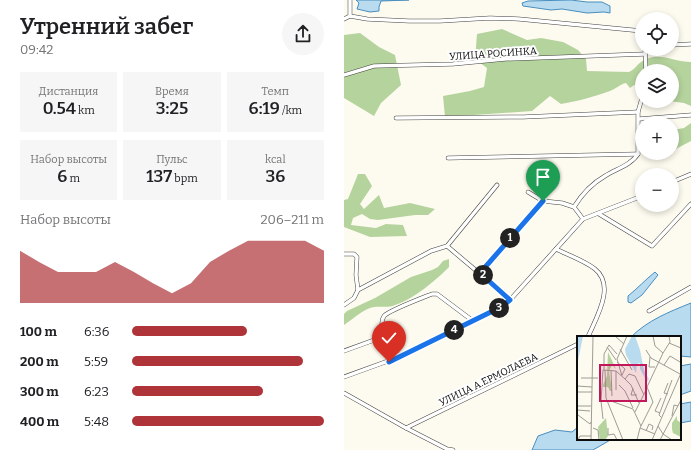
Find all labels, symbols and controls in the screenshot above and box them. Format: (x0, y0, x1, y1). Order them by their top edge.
map controls (635, 12, 679, 212)
button: locate (635, 12, 679, 56)
text: Утренний забег (20, 13, 193, 40)
button: share (282, 13, 324, 55)
text: 09:42 (20, 42, 53, 57)
street label: УЛИЦА РОСИНКА (449, 45, 538, 63)
button: layers (635, 64, 679, 108)
text: Дистанция (39, 85, 98, 98)
text: Время (155, 85, 189, 98)
text: Темп (262, 85, 289, 98)
text: 0.54 (43, 98, 76, 119)
text: 3:25 (156, 98, 188, 119)
text: 6:19 (249, 98, 280, 119)
text: km (76, 104, 95, 117)
text: /km (280, 104, 302, 117)
button: + (635, 116, 679, 160)
text: Набор высоты (30, 153, 107, 166)
text: Пульс (156, 153, 188, 166)
text: kcal (265, 153, 286, 166)
pin (526, 160, 560, 201)
text: 6 (57, 166, 67, 187)
text: 137 (146, 166, 172, 187)
text: 36 (265, 166, 285, 187)
icon: arrive (532, 166, 554, 188)
button: − (635, 168, 679, 212)
text: m (67, 172, 80, 185)
text: bpm (172, 172, 198, 185)
text: Набор высоты (20, 212, 111, 227)
text: 206–211 m (261, 212, 324, 227)
pin: 1 (500, 228, 520, 248)
text: 1 (508, 231, 512, 244)
pin: 2 (473, 265, 493, 285)
text: 2 (480, 268, 486, 281)
pin: 3 (489, 298, 509, 318)
text: 3 (496, 301, 502, 314)
pin: 4 (444, 320, 464, 340)
pin (372, 321, 406, 362)
text: 4 (451, 323, 457, 336)
text: 100 m (20, 324, 57, 339)
text: 6:36 (84, 324, 109, 339)
icon: check (378, 327, 400, 349)
inset map (577, 336, 681, 440)
street label: УЛИЦА А.ЕРМОЛАЕВА (437, 350, 540, 409)
text: 200 m (20, 354, 59, 369)
text: 5:59 (84, 354, 108, 369)
text: 300 m (20, 384, 59, 399)
text: 6:23 (84, 384, 109, 399)
text: 400 m (20, 414, 59, 429)
text: 5:48 (84, 414, 109, 429)

